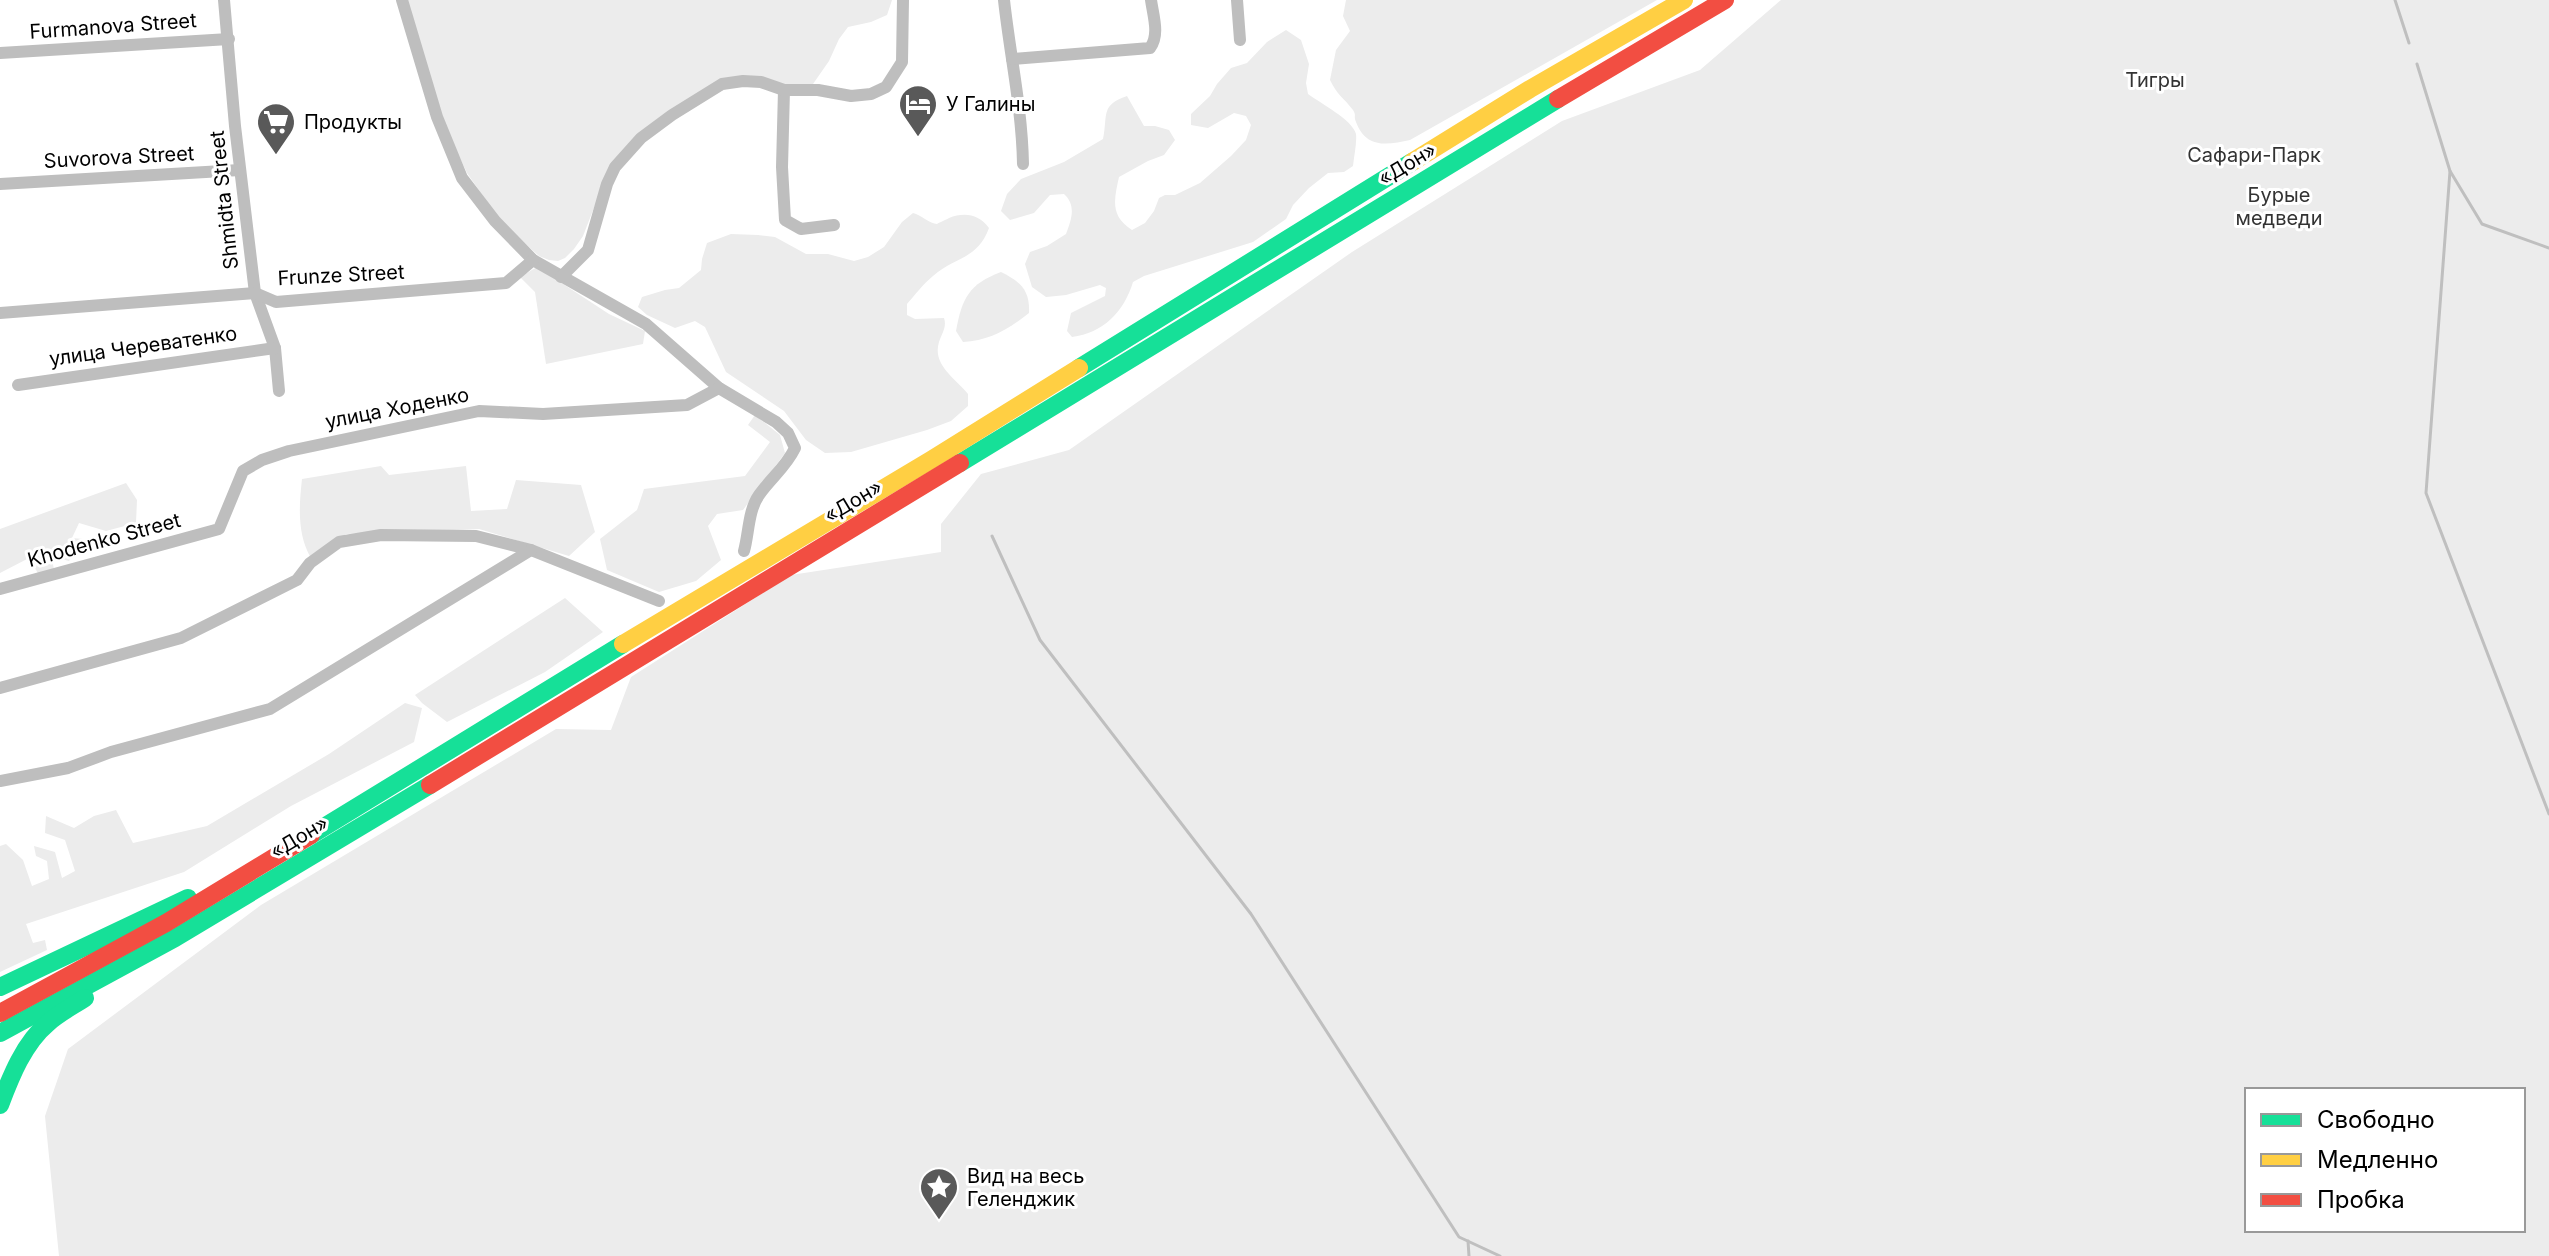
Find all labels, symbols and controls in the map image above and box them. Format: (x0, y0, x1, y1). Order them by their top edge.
street label: Furmanova Street (29, 8, 198, 44)
park label: Тигры (2125, 68, 2185, 92)
hotel icon: У Галины (897, 83, 939, 138)
place label: У Галины (946, 92, 1035, 116)
supermarket icon: Продукты (255, 101, 297, 156)
place label: Продукты (304, 110, 402, 134)
street label: Shmidta Street (205, 129, 243, 271)
street label: «Дон» (1374, 137, 1440, 191)
street label: Suvorova Street (43, 141, 195, 173)
park label: Сафари-Парк (2187, 143, 2321, 167)
park label: Бурые медведи (2236, 183, 2322, 230)
street label: Frunze Street (277, 260, 405, 290)
street label: улица Череватенко (48, 321, 238, 371)
street label: улица Ходенко (323, 382, 471, 434)
street label: «Дон» (820, 474, 886, 528)
street label: Khodenko Street (25, 508, 184, 572)
street label: «Дон» (266, 810, 332, 864)
legend (2245, 1088, 2525, 1232)
text: Свободно (2317, 1105, 2435, 1134)
text: Медленно (2317, 1145, 2438, 1174)
place label: Вид на весь Геленджик (967, 1164, 1084, 1211)
place icon: Вид на весь Геленджик (918, 1166, 960, 1221)
text: Пробка (2317, 1185, 2405, 1214)

